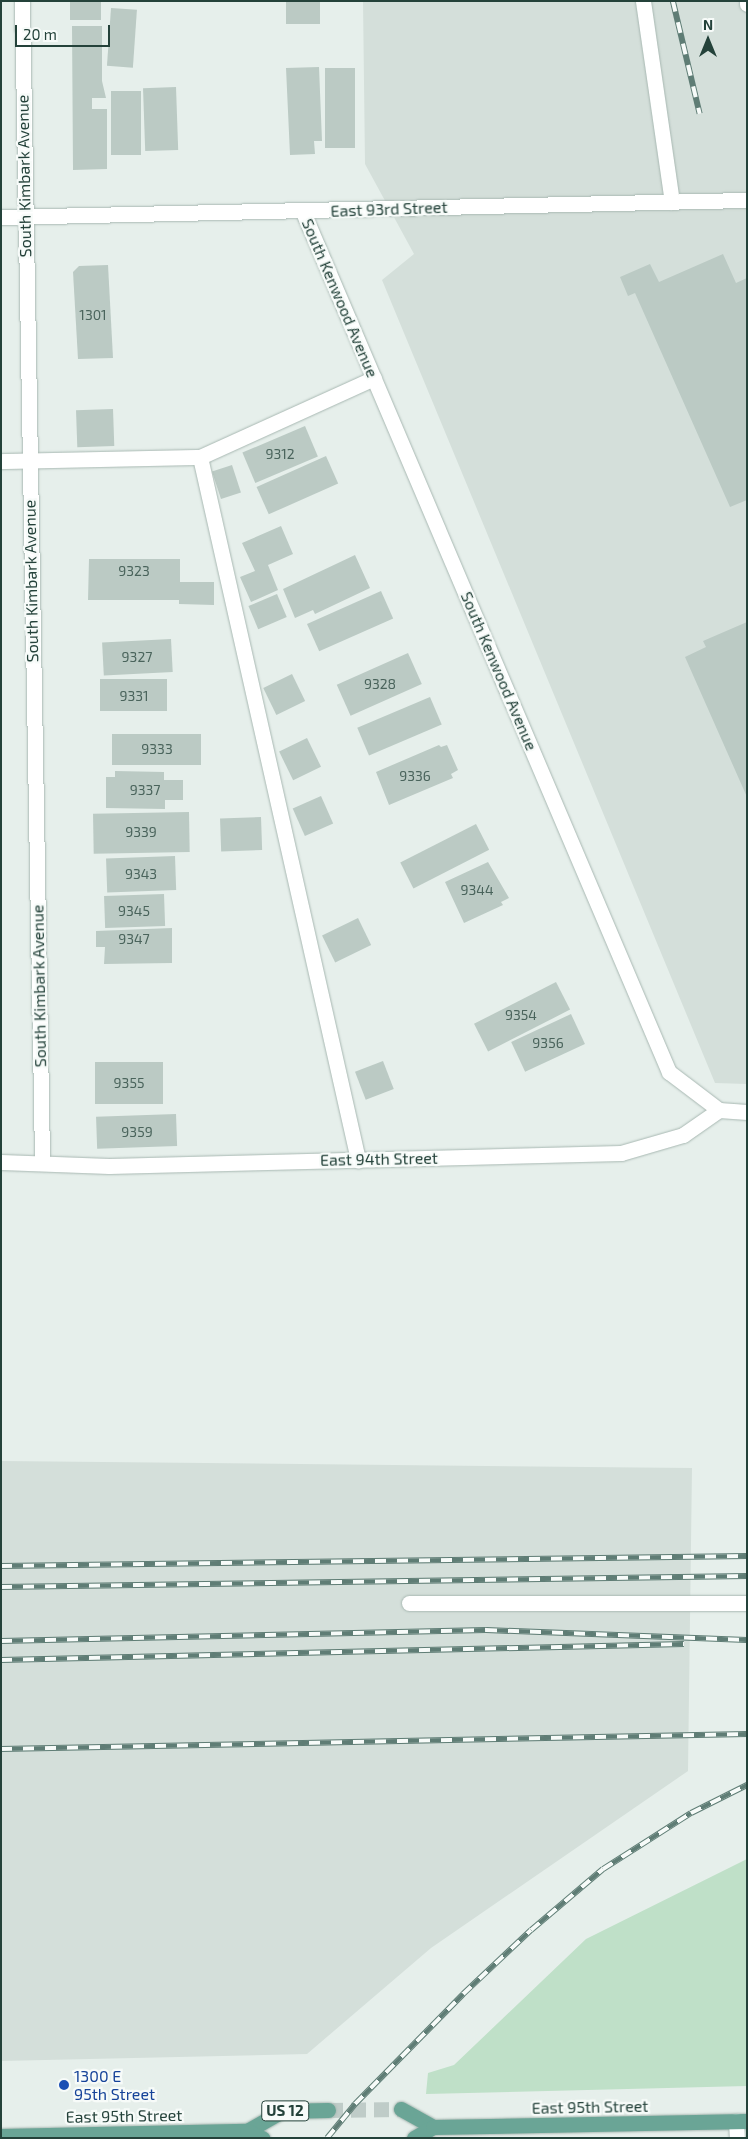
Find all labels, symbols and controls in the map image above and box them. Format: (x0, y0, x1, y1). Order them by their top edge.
scale bar (18, 15, 112, 47)
north arrow (683, 15, 733, 65)
text: N (703, 16, 713, 33)
text: 20 m (23, 25, 57, 43)
street label: South Kimbark Avenue (13, 94, 35, 258)
street label: East 93rd Street (330, 197, 448, 221)
street label: South Kenwood Avenue (298, 216, 382, 380)
house number: 1301 (79, 307, 107, 323)
house number: 9312 (265, 446, 295, 462)
street label: South Kimbark Avenue (20, 499, 42, 663)
house number: 9323 (118, 563, 150, 579)
street label: South Kenwood Avenue (457, 589, 541, 753)
house number: 9327 (122, 649, 152, 665)
house number: 9328 (364, 676, 396, 692)
house number: 9331 (119, 688, 149, 704)
house number: 9333 (141, 741, 173, 757)
house number: 9336 (399, 768, 431, 784)
house number: 9337 (130, 782, 160, 798)
house number: 9339 (125, 824, 157, 840)
house number: 9343 (125, 866, 157, 882)
house number: 9344 (460, 882, 494, 898)
house number: 9345 (118, 903, 150, 919)
street label: South Kimbark Avenue (28, 904, 50, 1068)
house number: 9347 (118, 931, 150, 947)
house number: 9354 (505, 1007, 537, 1023)
house number: 9356 (532, 1035, 564, 1051)
house number: 9355 (114, 1075, 144, 1091)
house number: 9359 (121, 1124, 153, 1140)
street label: East 94th Street (320, 1148, 438, 1170)
place label: 1300 E 95th Street (74, 2066, 155, 2104)
marker: 1300 E 95th Street (58, 2079, 70, 2091)
street label: East 95th Street (531, 2096, 649, 2118)
road number: US 12 (260, 2098, 310, 2124)
street label: East 95th Street (65, 2105, 183, 2127)

